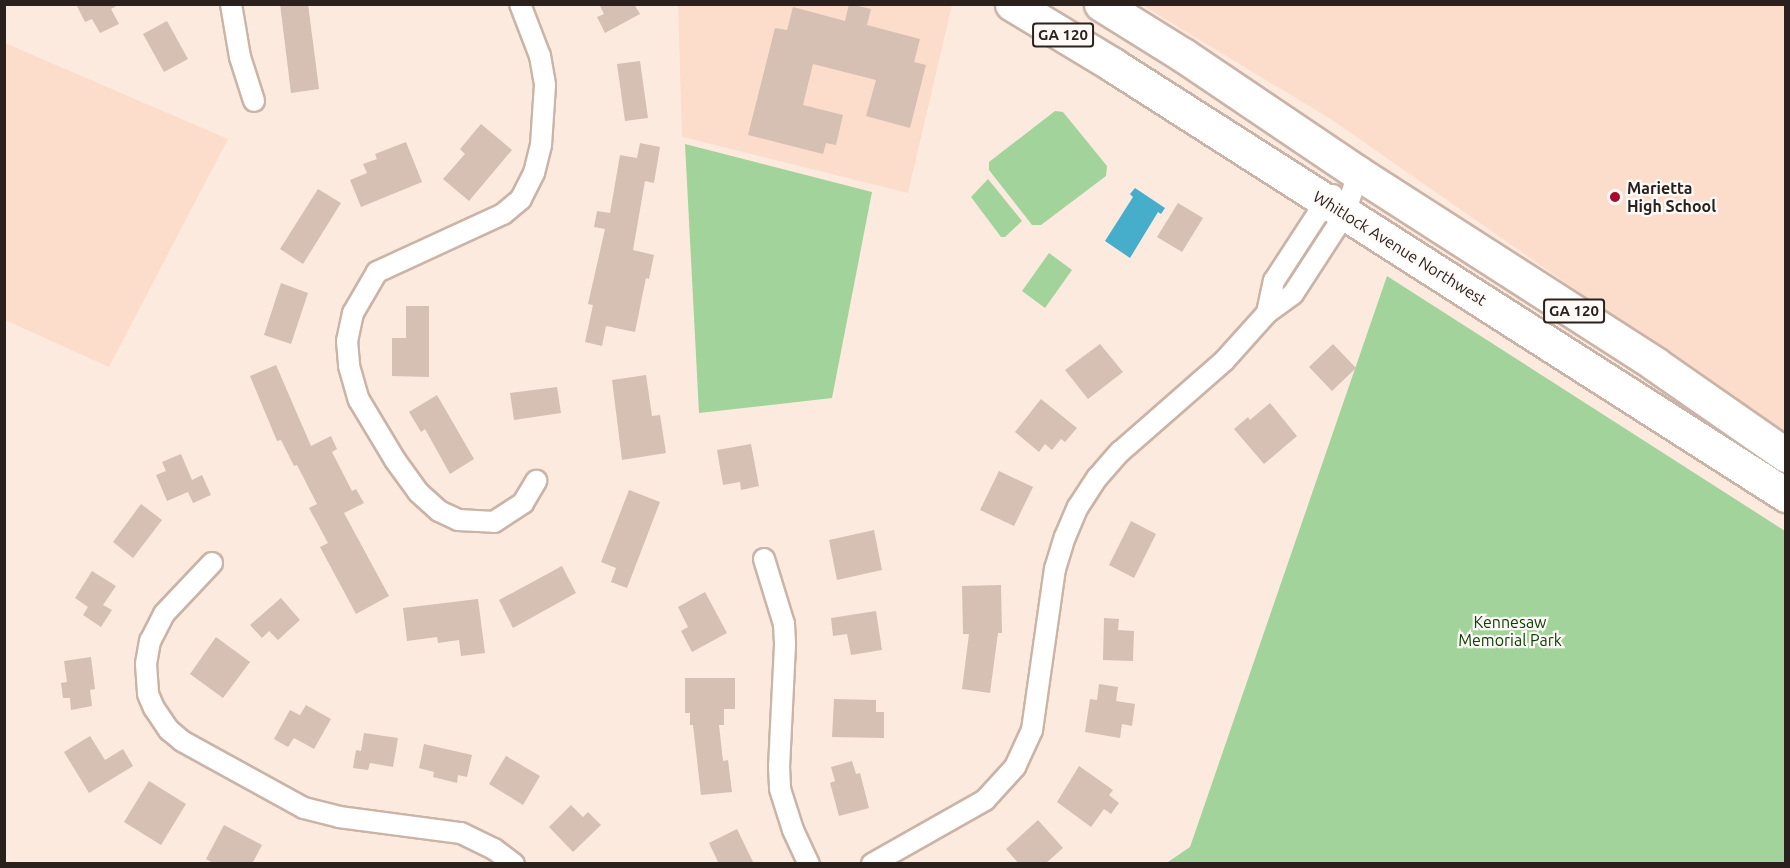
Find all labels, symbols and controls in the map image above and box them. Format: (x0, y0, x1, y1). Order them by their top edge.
road number: GA 120 (1032, 23, 1094, 47)
place label: Marietta High School (1627, 178, 1716, 216)
street label: Whitlock Avenue Northwest (1310, 187, 1490, 309)
marker: Marietta High School (1608, 190, 1622, 204)
road number: GA 120 (1542, 299, 1606, 323)
park label: Kennesaw Memorial Park (1458, 612, 1562, 650)

